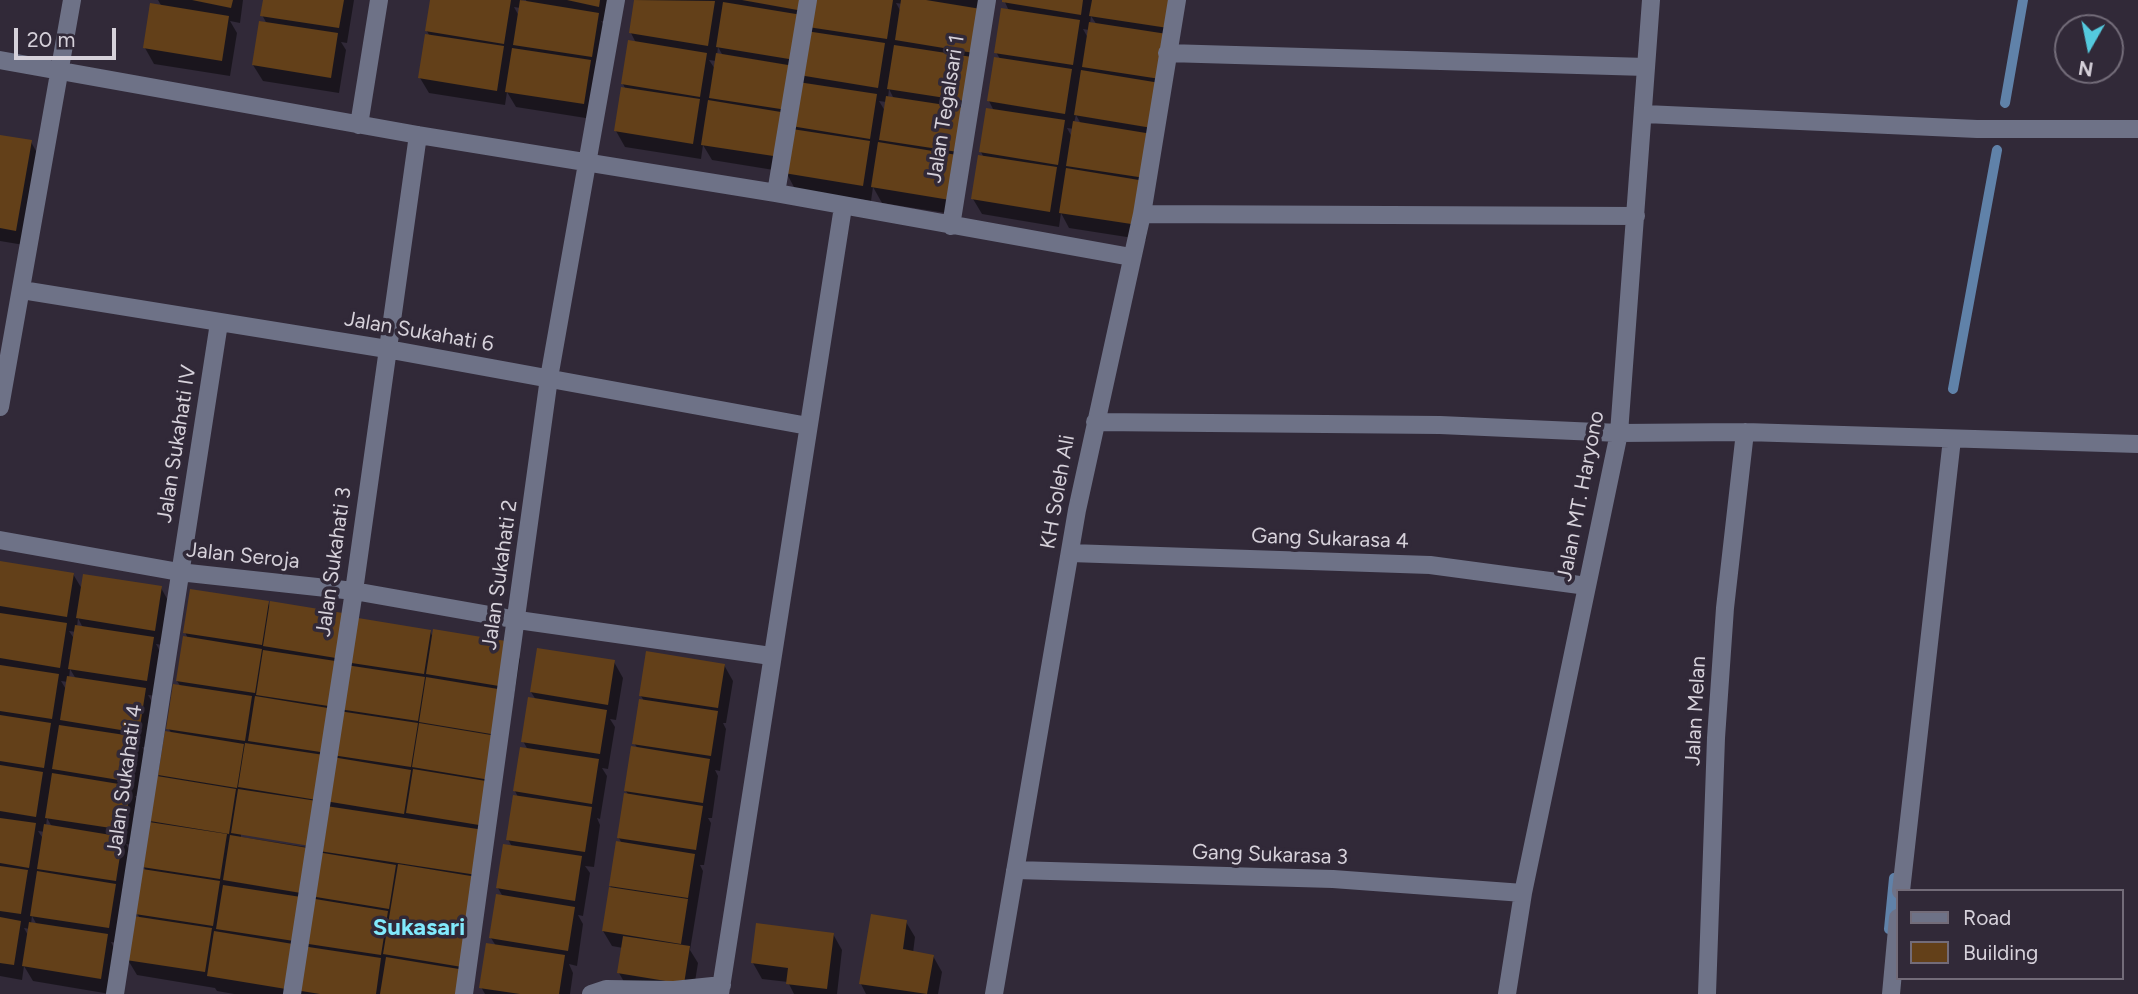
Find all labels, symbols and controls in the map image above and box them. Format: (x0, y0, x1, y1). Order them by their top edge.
scale bar (18, 14, 119, 58)
north arrow (2054, 14, 2124, 84)
text: 20 m (27, 27, 75, 52)
street label: Jalan Tegalsari 1 (922, 33, 970, 185)
text: N (2077, 56, 2095, 81)
street label: Jalan Sukahati 6 (342, 306, 496, 358)
street label: Jalan Sukahati IV (152, 363, 202, 525)
street label: Jalan MT. Haryono (1552, 409, 1610, 583)
street label: KH Soleh Ali (1036, 433, 1080, 551)
street label: Jalan Sukahati 3 (311, 486, 357, 638)
street label: Jalan Sukahati 2 (477, 498, 523, 652)
street label: Gang Sukarasa 4 (1251, 524, 1409, 554)
street label: Jalan Seroja (185, 538, 301, 574)
street label: Jalan Melan (1681, 655, 1711, 767)
street label: Jalan Sukahati 4 (102, 703, 148, 857)
street label: Gang Sukarasa 3 (1192, 840, 1348, 870)
legend (1896, 889, 2124, 980)
text: Road (1963, 905, 2011, 930)
district label: Sukasari (373, 914, 465, 942)
text: Building (1963, 940, 2038, 965)

